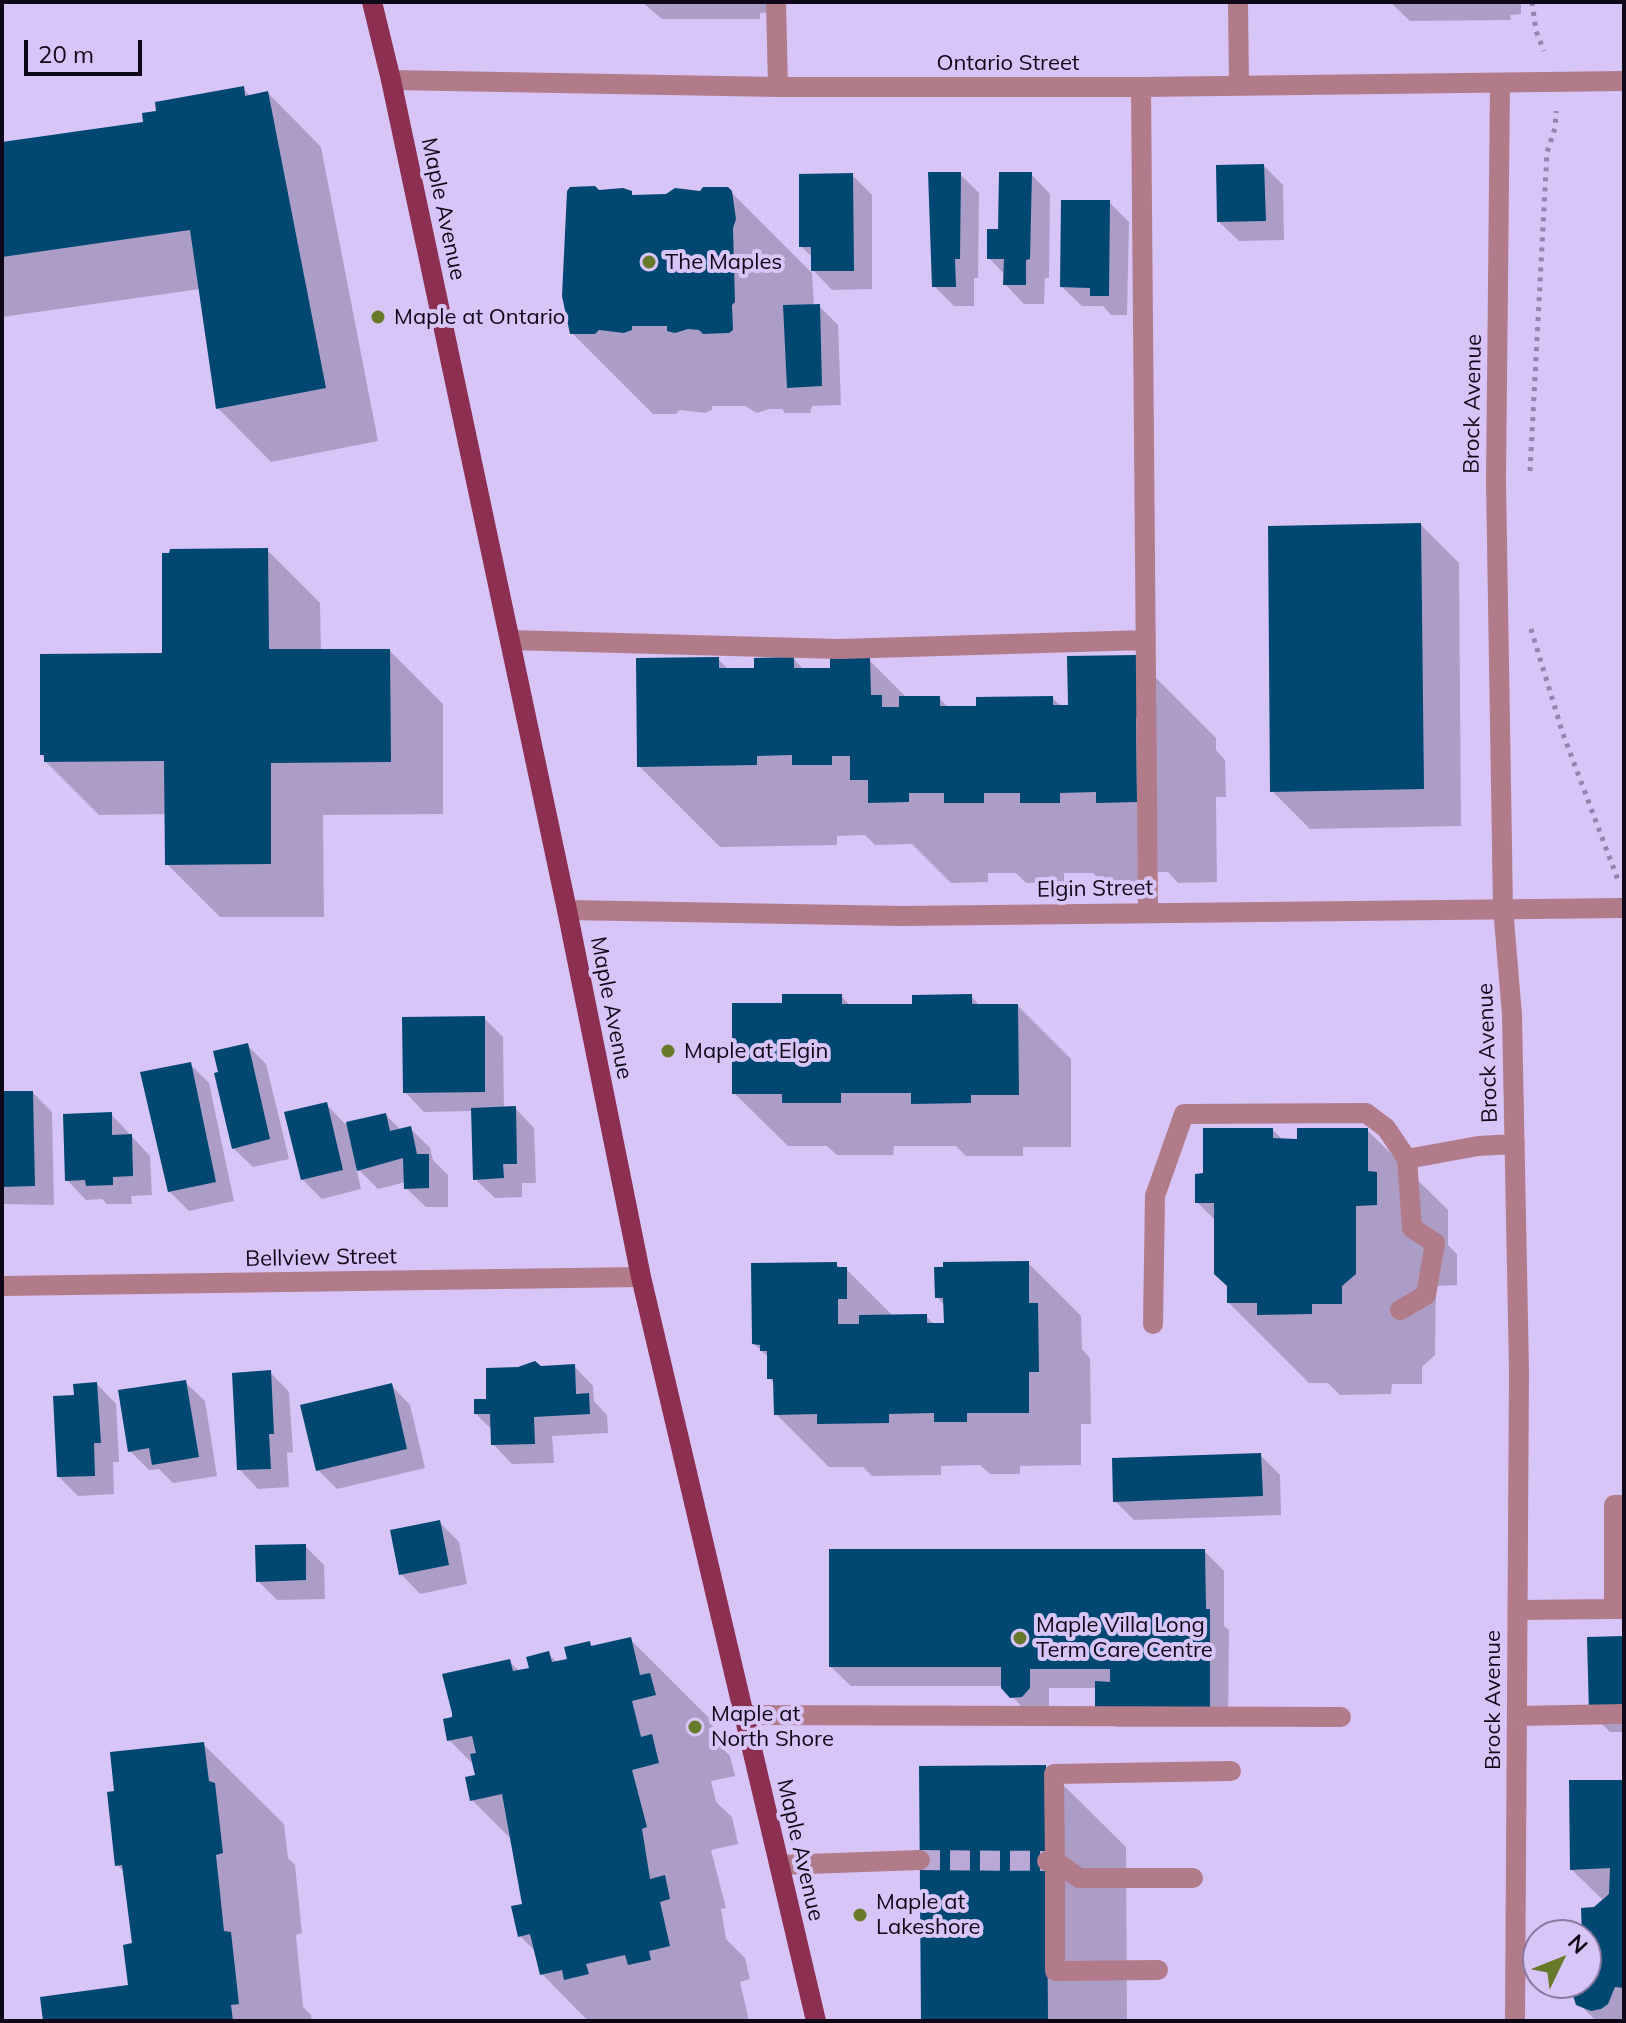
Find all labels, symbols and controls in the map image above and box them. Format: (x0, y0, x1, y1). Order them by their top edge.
scale bar (28, 24, 146, 74)
text: 20 m (38, 39, 94, 69)
street label: Ontario Street (936, 50, 1080, 76)
street label: Maple Avenue (415, 135, 471, 283)
place label: The Maples (665, 249, 782, 275)
marker: The Maples (640, 253, 658, 271)
place label: Maple at Ontario (394, 304, 565, 330)
marker: Maple at Ontario (369, 308, 387, 326)
street label: Brock Avenue (1459, 334, 1487, 474)
street label: Elgin Street (1037, 875, 1153, 903)
street label: Maple Avenue (584, 934, 638, 1082)
street label: Brock Avenue (1472, 983, 1504, 1123)
place label: Maple at Elgin (684, 1038, 828, 1064)
marker: Maple at Elgin (659, 1042, 677, 1060)
street label: Bellview Street (245, 1243, 397, 1273)
place label: Maple Villa Long Term Care Centre (1036, 1612, 1213, 1664)
marker: Maple Villa Long Term Care Centre (1011, 1629, 1029, 1647)
street label: Brock Avenue (1480, 1630, 1506, 1770)
place label: Maple at North Shore (711, 1701, 834, 1752)
marker: Maple at North Shore (686, 1718, 704, 1736)
street label: Maple Avenue (771, 1776, 829, 1924)
place label: Maple at Lakeshore (876, 1889, 980, 1940)
marker: Maple at Lakeshore (851, 1906, 869, 1924)
north arrow (1522, 1919, 1602, 1999)
text: N (1562, 1928, 1594, 1960)

